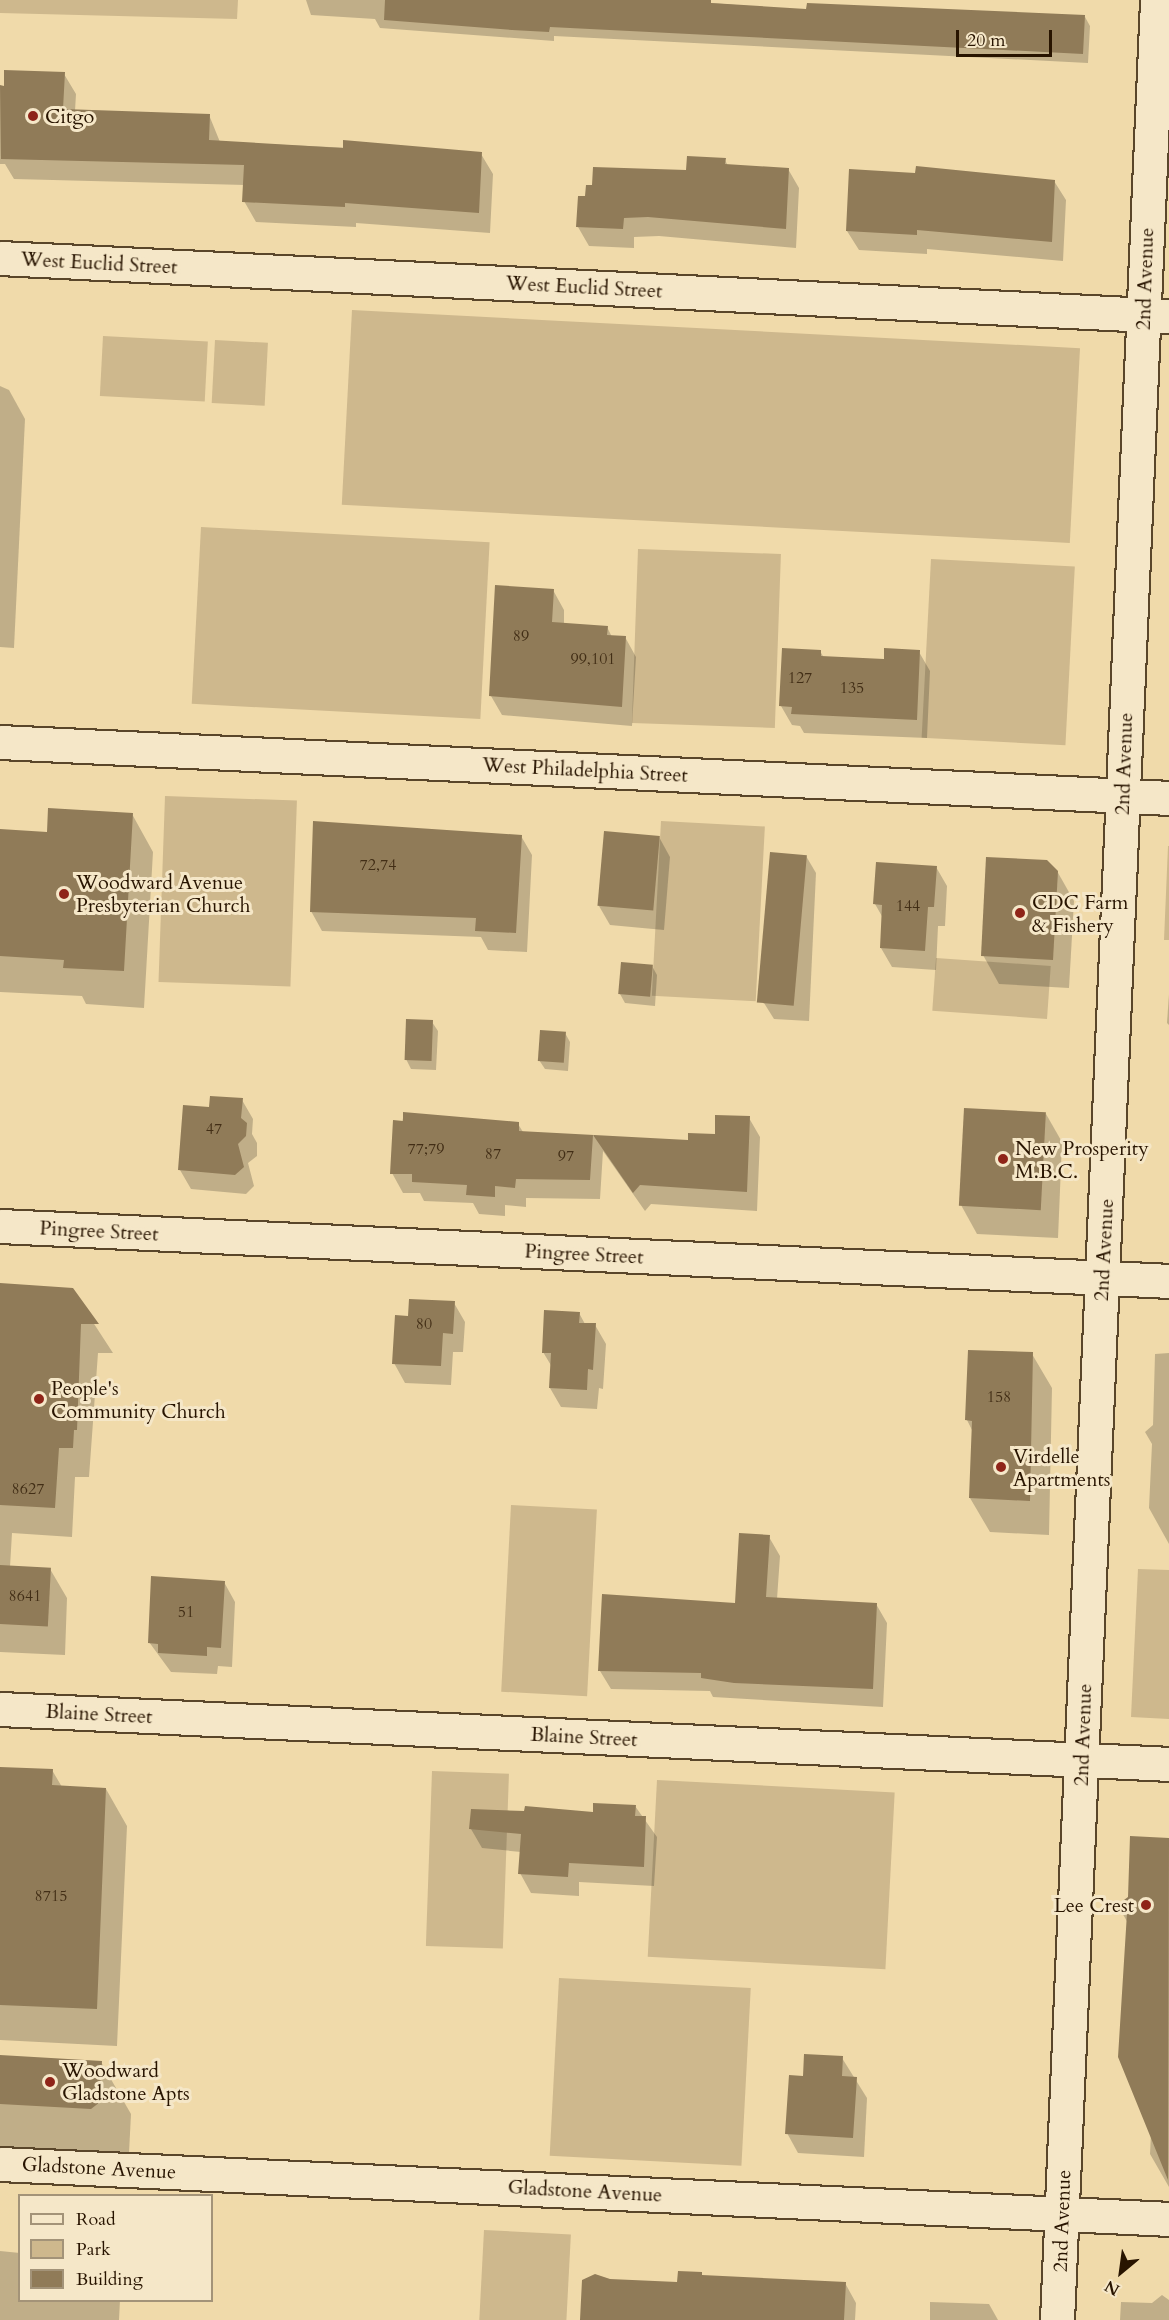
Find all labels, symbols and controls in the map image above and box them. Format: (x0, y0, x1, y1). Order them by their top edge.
scale bar (959, 18, 1055, 56)
text: 20 m (967, 28, 1006, 53)
place label: Citgo (45, 104, 94, 128)
marker: Citgo (26, 109, 40, 123)
street label: 2nd Avenue (1131, 227, 1159, 331)
street label: West Euclid Street (20, 247, 178, 279)
street label: West Euclid Street (505, 271, 663, 303)
house number: 89 (513, 626, 529, 646)
house number: 99,101 (570, 649, 616, 669)
house number: 127 (788, 668, 812, 688)
house number: 135 (840, 678, 864, 698)
street label: 2nd Avenue (1110, 712, 1138, 816)
street label: West Philadelphia Street (482, 753, 688, 787)
house number: 72,74 (360, 855, 396, 875)
place label: Woodward Avenue Presbyterian Church (76, 870, 251, 917)
marker: Woodward Avenue Presbyterian Church (57, 887, 71, 901)
place label: CDC Farm & Fishery (1032, 890, 1128, 937)
house number: 144 (896, 896, 920, 916)
marker: CDC Farm & Fishery (1013, 906, 1027, 920)
house number: 47 (206, 1119, 222, 1139)
place label: New Prosperity M.B.C. (1015, 1136, 1149, 1183)
house number: 77;79 (408, 1139, 444, 1159)
house number: 87 (485, 1144, 501, 1164)
house number: 97 (558, 1146, 574, 1166)
marker: New Prosperity M.B.C. (996, 1152, 1010, 1166)
street label: 2nd Avenue (1089, 1198, 1119, 1302)
street label: Pingree Street (39, 1216, 159, 1246)
street label: Pingree Street (524, 1239, 644, 1269)
house number: 80 (416, 1314, 432, 1334)
place label: People's Community Church (51, 1376, 226, 1423)
house number: 158 (987, 1387, 1011, 1407)
marker: People's Community Church (32, 1392, 46, 1406)
place label: Virdelle Apartments (1013, 1444, 1110, 1491)
marker: Virdelle Apartments (994, 1460, 1008, 1474)
house number: 8627 (12, 1479, 44, 1499)
house number: 8641 (9, 1586, 41, 1606)
house number: 51 (178, 1602, 194, 1622)
street label: 2nd Avenue (1069, 1683, 1097, 1787)
street label: Blaine Street (45, 1699, 153, 1729)
street label: Blaine Street (530, 1722, 638, 1752)
house number: 8715 (35, 1886, 67, 1906)
place label: Lee Crest (1054, 1893, 1134, 1917)
marker: Lee Crest (1139, 1898, 1153, 1912)
place label: Woodward Gladstone Apts (62, 2058, 190, 2105)
marker: Woodward Gladstone Apts (43, 2075, 57, 2089)
street label: Gladstone Avenue (21, 2152, 177, 2184)
street label: 2nd Avenue (1048, 2169, 1076, 2273)
street label: Gladstone Avenue (507, 2175, 663, 2207)
legend (18, 2194, 213, 2302)
text: Road (76, 2207, 116, 2232)
text: Park (76, 2237, 111, 2262)
north arrow (1091, 2242, 1151, 2302)
text: Building (76, 2267, 143, 2292)
text: N (1101, 2275, 1124, 2301)

